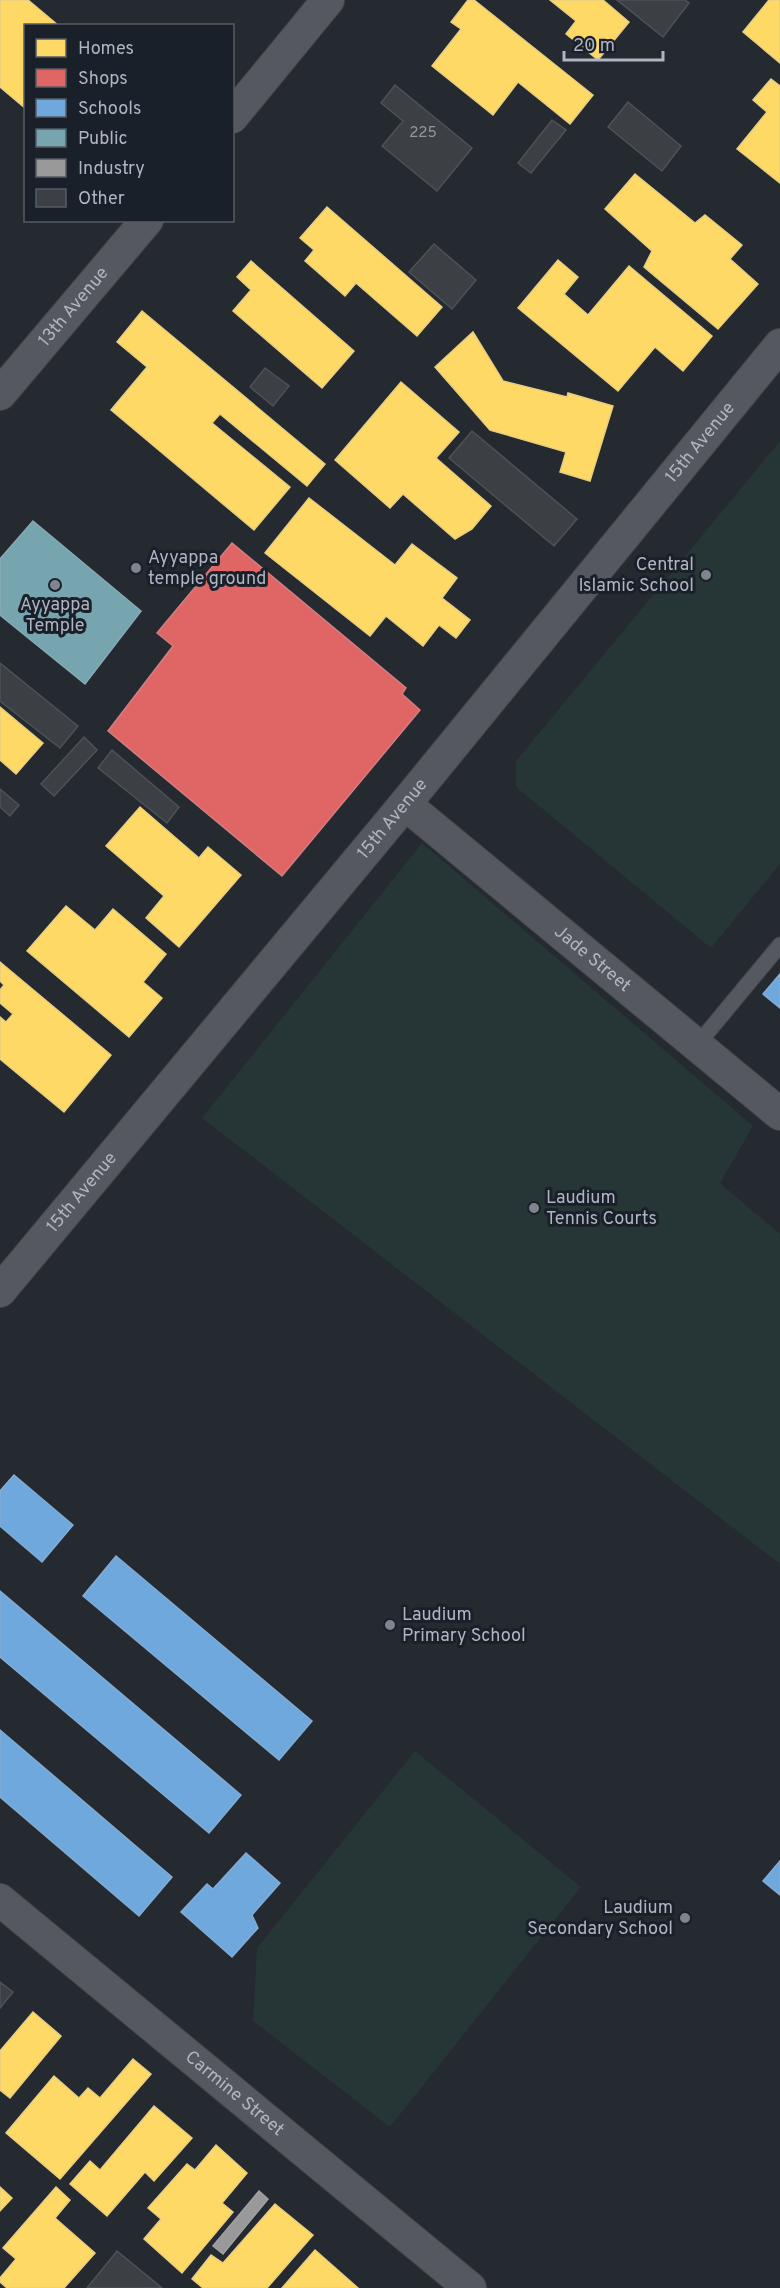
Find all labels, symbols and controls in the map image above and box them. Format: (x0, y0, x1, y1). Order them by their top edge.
legend (24, 24, 234, 222)
scale bar (564, 24, 663, 62)
text: 20 m (573, 35, 615, 58)
text: Homes (78, 38, 134, 61)
text: Shops (78, 68, 128, 91)
text: Schools (78, 98, 141, 121)
house number: 225 (409, 124, 437, 143)
text: Public (78, 128, 128, 151)
text: Industry (78, 158, 145, 181)
text: Other (78, 188, 125, 211)
street label: 13th Avenue (33, 262, 114, 352)
street label: 15th Avenue (660, 397, 740, 488)
place label: Ayyappa temple ground (148, 547, 266, 591)
place label: Central Islamic School (578, 554, 694, 598)
marker: Ayyappa temple ground (129, 561, 143, 575)
marker: Central Islamic School (699, 568, 713, 582)
marker: Ayyappa Temple (48, 578, 62, 592)
place label: Ayyappa Temple (20, 594, 90, 638)
street label: 15th Avenue (352, 774, 433, 864)
street label: Jade Street (549, 920, 636, 997)
street label: 15th Avenue (42, 1147, 122, 1238)
place label: Laudium Tennis Courts (546, 1187, 657, 1231)
marker: Laudium Tennis Courts (527, 1201, 541, 1215)
place label: Laudium Primary School (402, 1604, 526, 1648)
marker: Laudium Primary School (383, 1618, 397, 1632)
place label: Laudium Secondary School (527, 1897, 673, 1941)
marker: Laudium Secondary School (678, 1911, 692, 1925)
street label: Carmine Street (180, 2046, 289, 2141)

